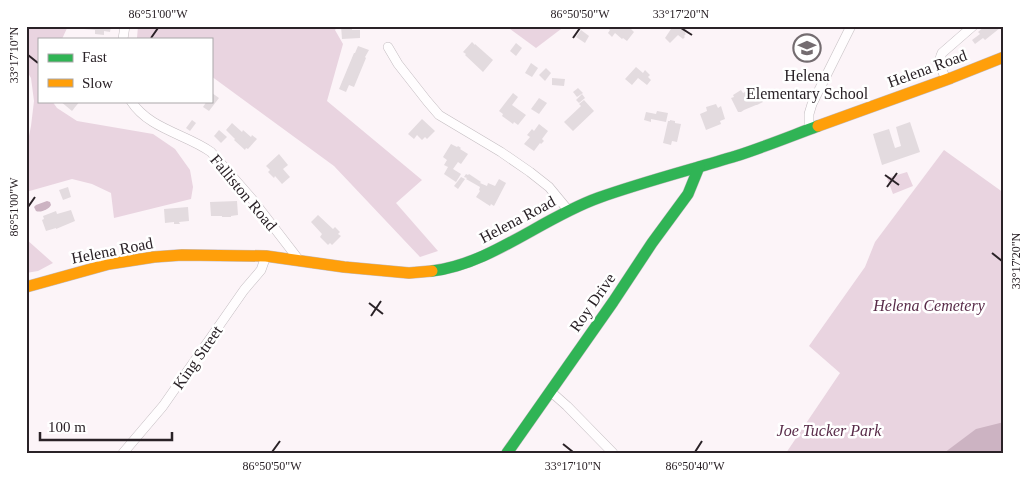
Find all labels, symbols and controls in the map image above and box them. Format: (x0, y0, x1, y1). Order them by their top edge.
text: 86°51'00"W (128, 7, 188, 21)
text: 86°50'50"W (550, 7, 610, 21)
text: 33°17'20"N (653, 7, 710, 21)
text: 33°17'10"N (7, 26, 21, 83)
school or university icon: Helena Elementary School (792, 33, 822, 63)
legend (38, 38, 212, 102)
street label: Helena Road (885, 46, 969, 91)
text: Fast (82, 49, 108, 65)
place label: Helena Elementary School (746, 67, 869, 103)
text: Slow (82, 75, 113, 91)
street label: Falliston Road (207, 151, 280, 234)
text: 86°51'00"W (7, 177, 21, 237)
street label: Helena Road (477, 192, 558, 246)
text: 33°17'20"N (1009, 232, 1023, 289)
street label: Helena Road (70, 234, 154, 267)
street label: Roy Drive (566, 270, 619, 335)
park label: Helena Cemetery (872, 297, 986, 315)
street label: King Street (169, 322, 227, 393)
scale bar (40, 409, 172, 441)
text: 100 m (48, 419, 86, 435)
park label: Joe Tucker Park (777, 422, 882, 439)
text: 86°50'50"W (242, 459, 302, 473)
text: 33°17'10"N (545, 459, 602, 473)
text: 86°50'40"W (665, 459, 725, 473)

